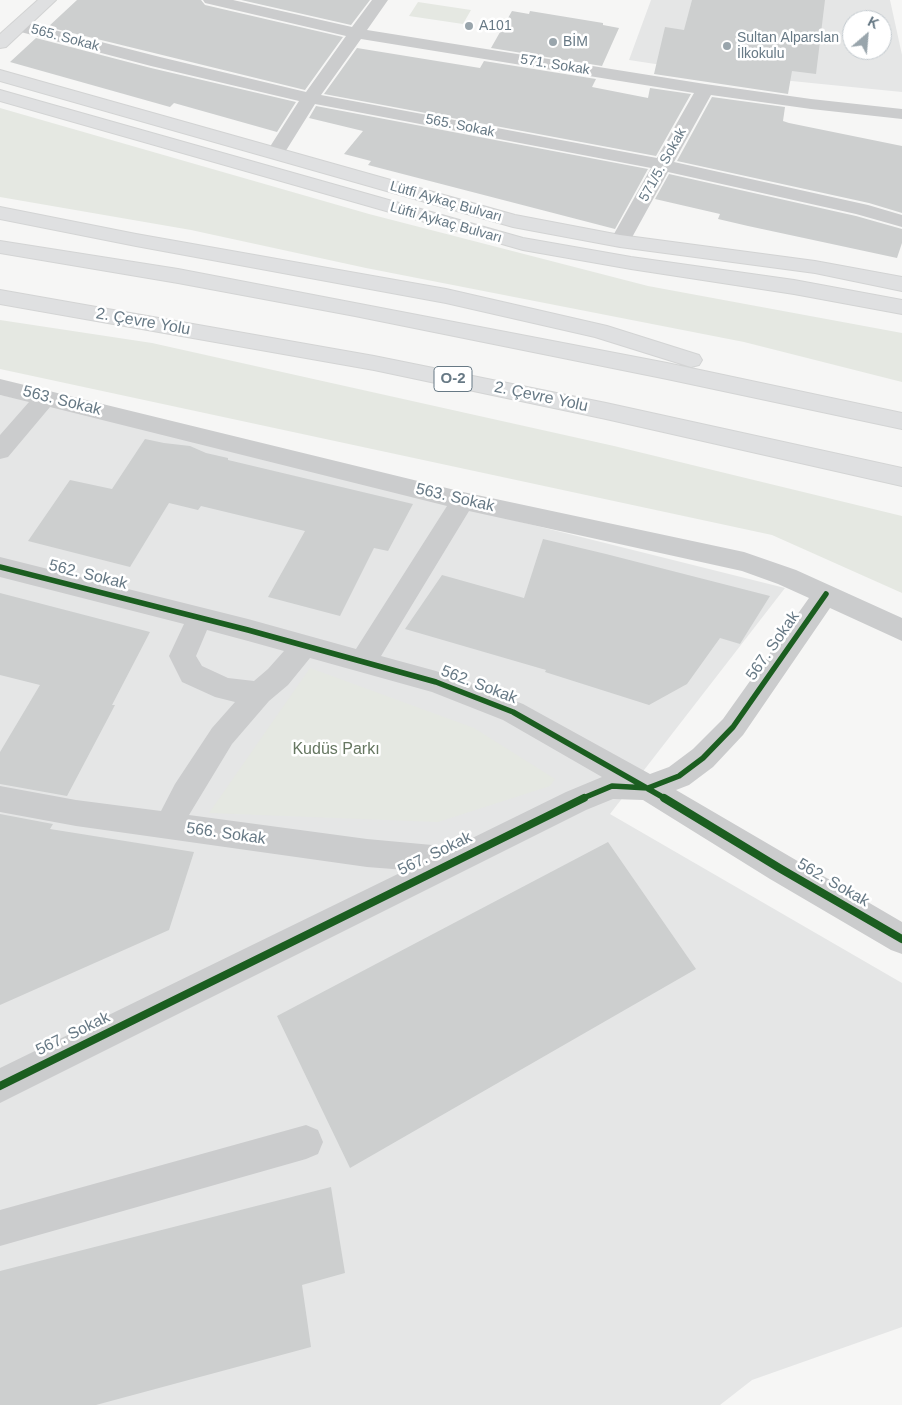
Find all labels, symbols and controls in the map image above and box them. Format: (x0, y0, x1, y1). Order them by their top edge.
north arrow (842, 10, 892, 60)
text: K (865, 13, 881, 32)
place label: A101 (479, 18, 512, 34)
marker: A101 (463, 20, 475, 32)
street label: 565. Sokak (29, 21, 101, 55)
place label: Sultan Alparslan İlkokulu (737, 30, 839, 62)
place label: BİM (563, 34, 588, 50)
marker: BİM (547, 36, 559, 48)
marker: Sultan Alparslan İlkokulu (721, 40, 733, 52)
street label: 571. Sokak (519, 51, 591, 79)
street label: 565. Sokak (424, 111, 496, 141)
street label: 571/5. Sokak (636, 125, 690, 205)
street label: Lütfi Aykaç Bulvarı (388, 178, 504, 226)
street label: Lüfti Aykaç Bulvarı (388, 199, 504, 247)
street label: 2. Çevre Yolu (94, 304, 192, 340)
road number: O-2 (434, 366, 472, 392)
street label: 2. Çevre Yolu (492, 378, 590, 416)
street label: 563. Sokak (21, 382, 103, 420)
street label: 563. Sokak (414, 480, 496, 516)
street label: 562. Sokak (47, 556, 129, 594)
street label: 567. Sokak (742, 608, 804, 684)
street label: 562. Sokak (438, 662, 520, 708)
park label: Kudüs Parkı (292, 740, 380, 760)
street label: 566. Sokak (185, 819, 267, 849)
street label: 567. Sokak (395, 828, 475, 880)
street label: 562. Sokak (794, 855, 872, 911)
street label: 567. Sokak (33, 1008, 113, 1060)

